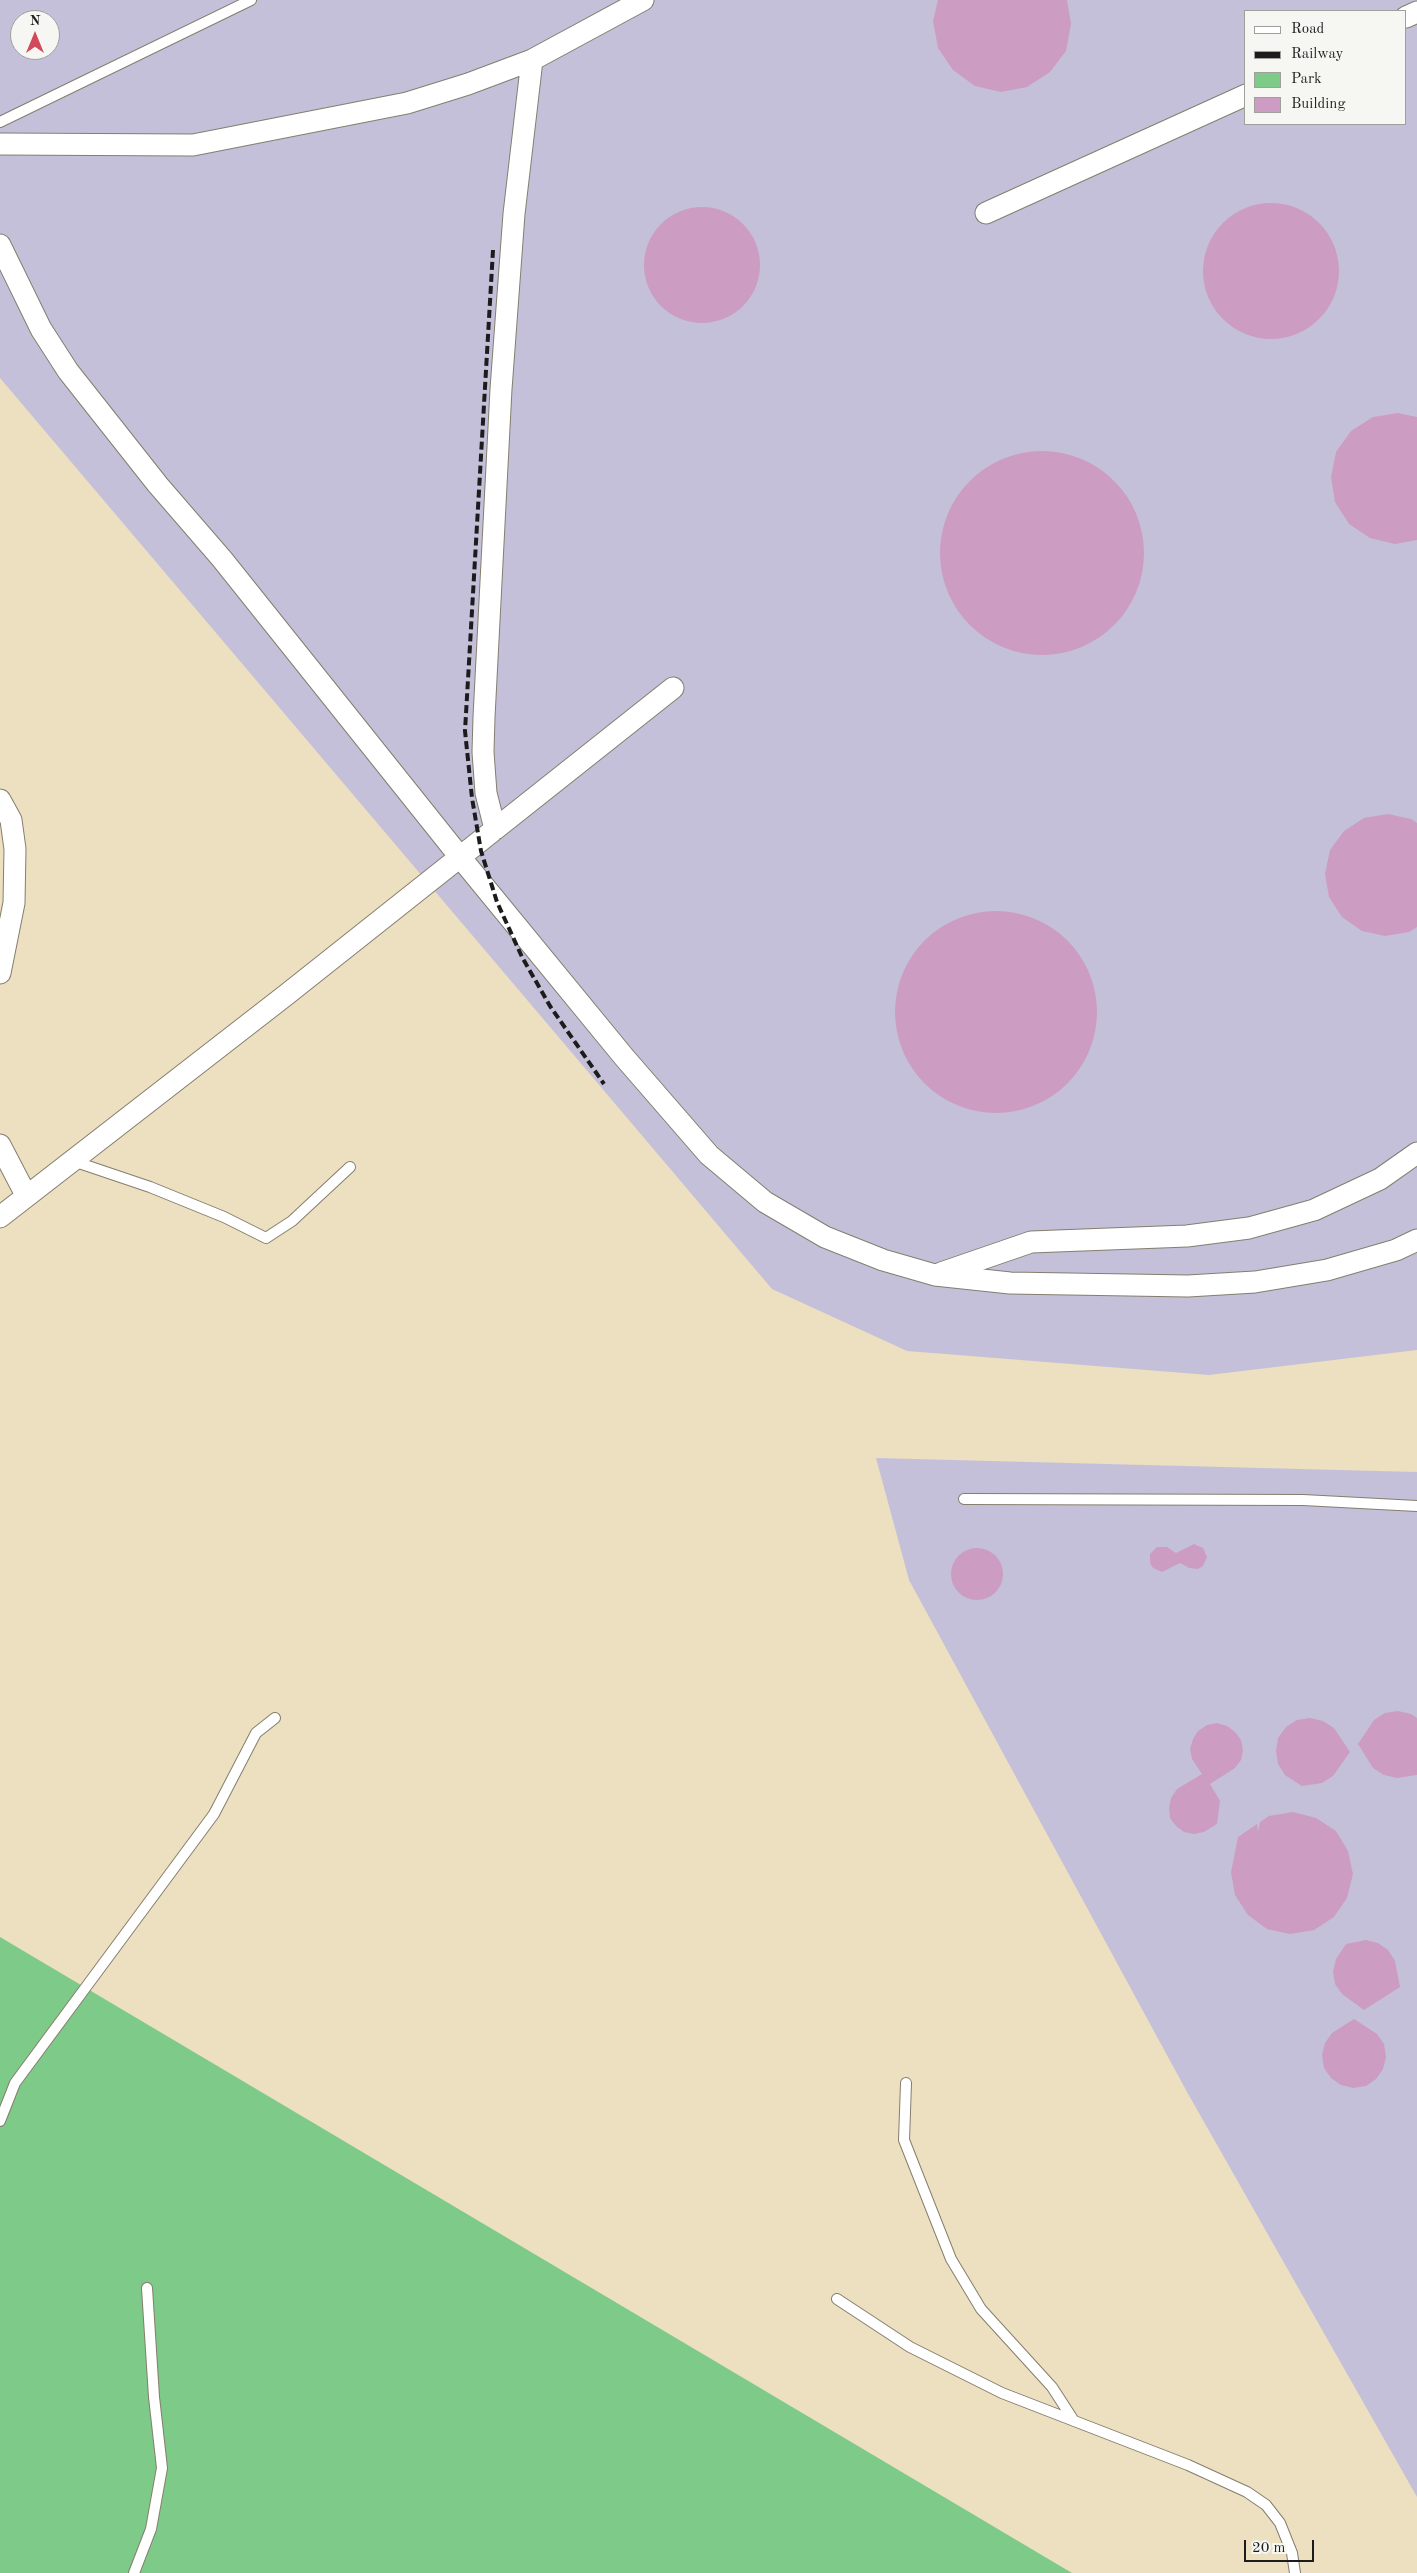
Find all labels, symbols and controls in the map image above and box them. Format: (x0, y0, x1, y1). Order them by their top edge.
north arrow (10, 10, 60, 60)
legend (1244, 10, 1407, 125)
text: N (30, 14, 40, 28)
text: Road (1291, 22, 1324, 37)
text: Railway (1291, 47, 1344, 62)
text: Park (1291, 72, 1322, 87)
text: Building (1291, 97, 1346, 112)
scale bar (1247, 2530, 1317, 2562)
text: 20 m (1252, 2541, 1286, 2556)

